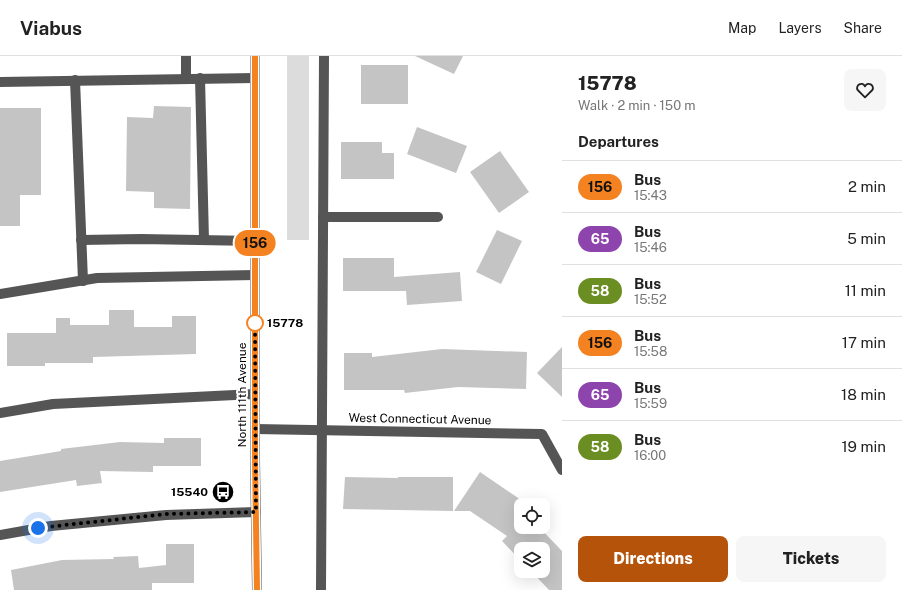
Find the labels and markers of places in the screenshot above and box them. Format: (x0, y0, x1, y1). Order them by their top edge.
marker: 15778 (246, 314, 264, 332)
place label: 15778 (267, 316, 303, 330)
bus stop icon: 15540 (210, 479, 236, 505)
place label: 15540 (171, 485, 208, 499)

